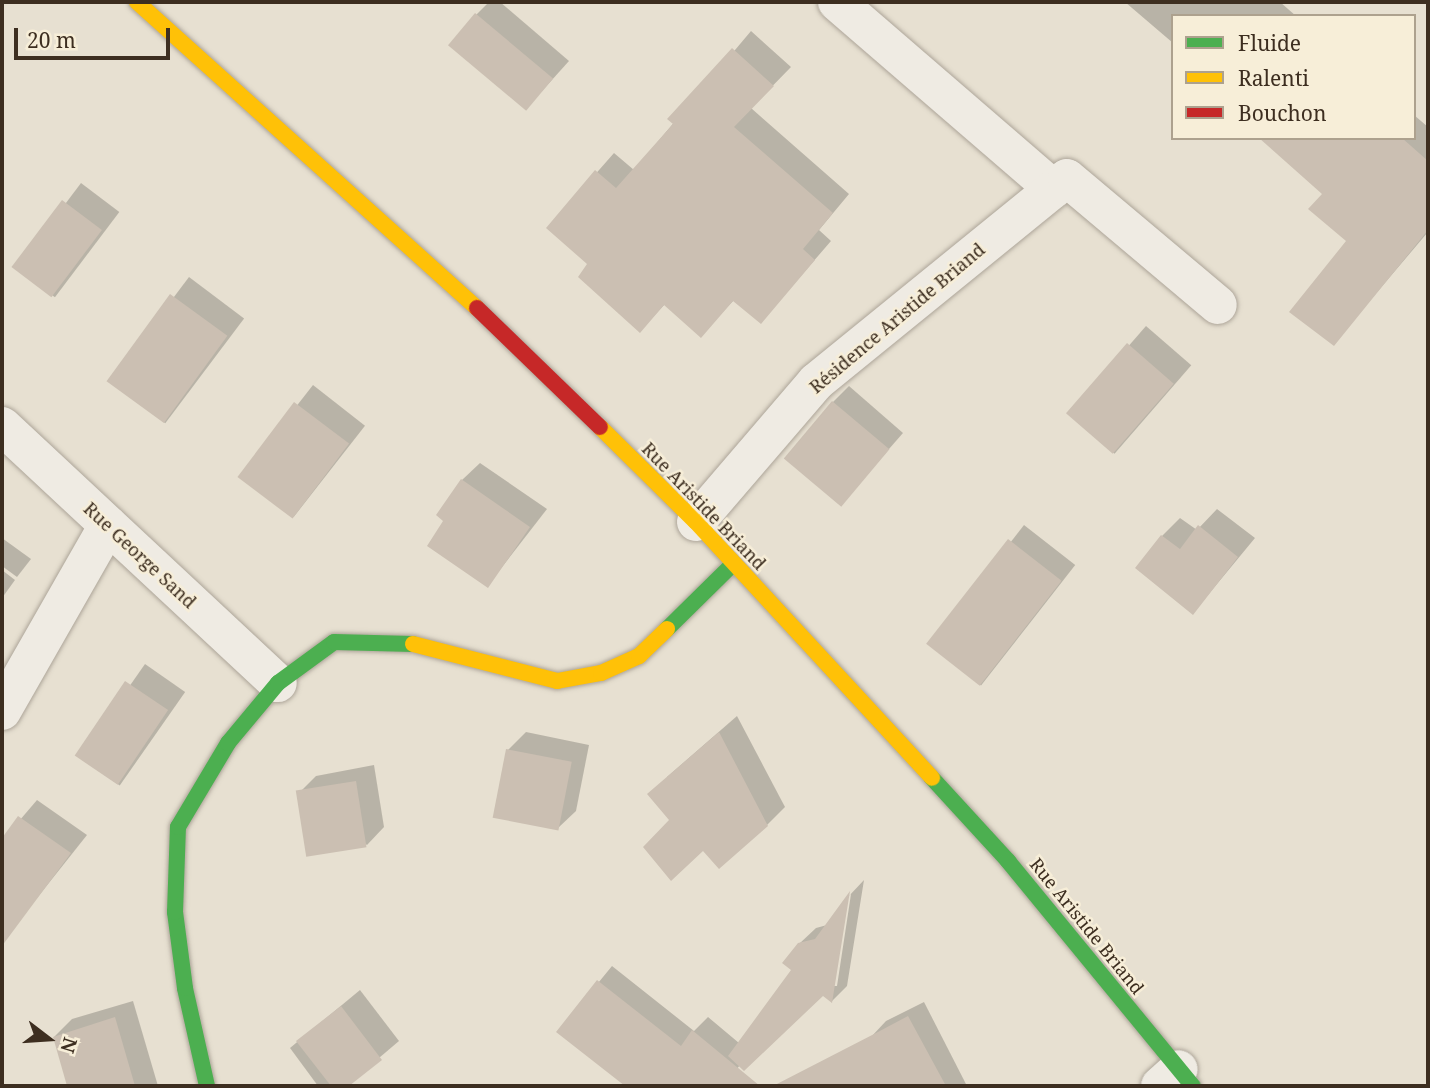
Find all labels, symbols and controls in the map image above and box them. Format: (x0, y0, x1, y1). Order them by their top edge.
scale bar (18, 14, 173, 58)
legend (1171, 14, 1416, 140)
text: 20 m (27, 26, 76, 54)
text: Fluide (1238, 29, 1301, 57)
text: Ralenti (1238, 64, 1309, 92)
text: Bouchon (1238, 99, 1327, 127)
street label: Résidence Aristide Briand (805, 238, 989, 398)
street label: Rue Aristide Briand (638, 438, 770, 574)
street label: Rue George Sand (79, 497, 201, 613)
street label: Rue Aristide Briand (1025, 854, 1149, 998)
north arrow (14, 1004, 84, 1074)
text: N (54, 1034, 84, 1056)

